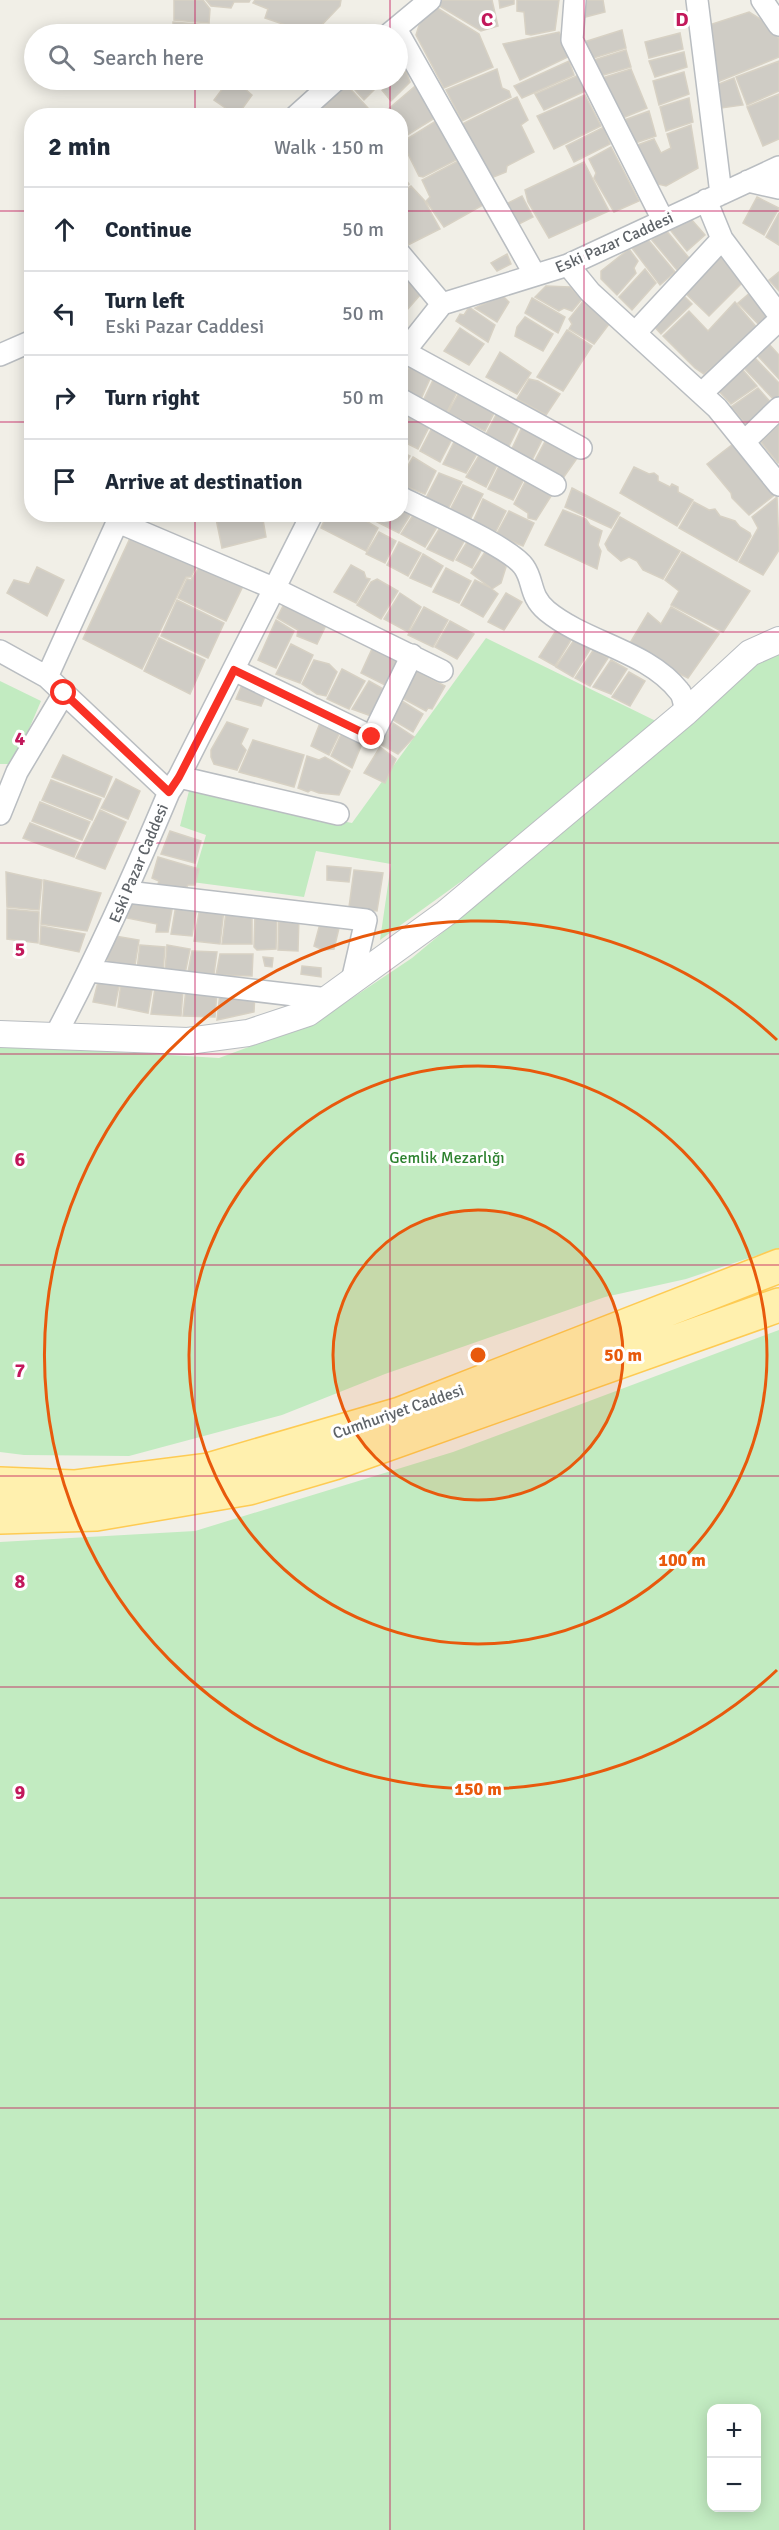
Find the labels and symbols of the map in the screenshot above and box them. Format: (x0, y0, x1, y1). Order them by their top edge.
text: C (481, 7, 493, 32)
text: D (675, 7, 689, 32)
street label: Eski Pazar Caddesi (552, 208, 677, 278)
route start (50, 679, 76, 705)
route end (358, 723, 384, 749)
text: 4 (15, 726, 26, 751)
street label: Eski Pazar Caddesi (105, 801, 173, 926)
text: 5 (15, 937, 25, 962)
text: 6 (15, 1147, 26, 1172)
park label: Gemlik Mezarlığı (389, 1148, 505, 1168)
text: 50 m (604, 1344, 642, 1366)
centre of rings (468, 1345, 488, 1365)
text: 7 (15, 1358, 26, 1383)
street label: Cumhuriyet Caddesi (330, 1380, 466, 1444)
text: 100 m (658, 1549, 706, 1571)
text: 8 (15, 1569, 26, 1594)
text: 150 m (454, 1778, 502, 1800)
text: 9 (15, 1780, 26, 1805)

